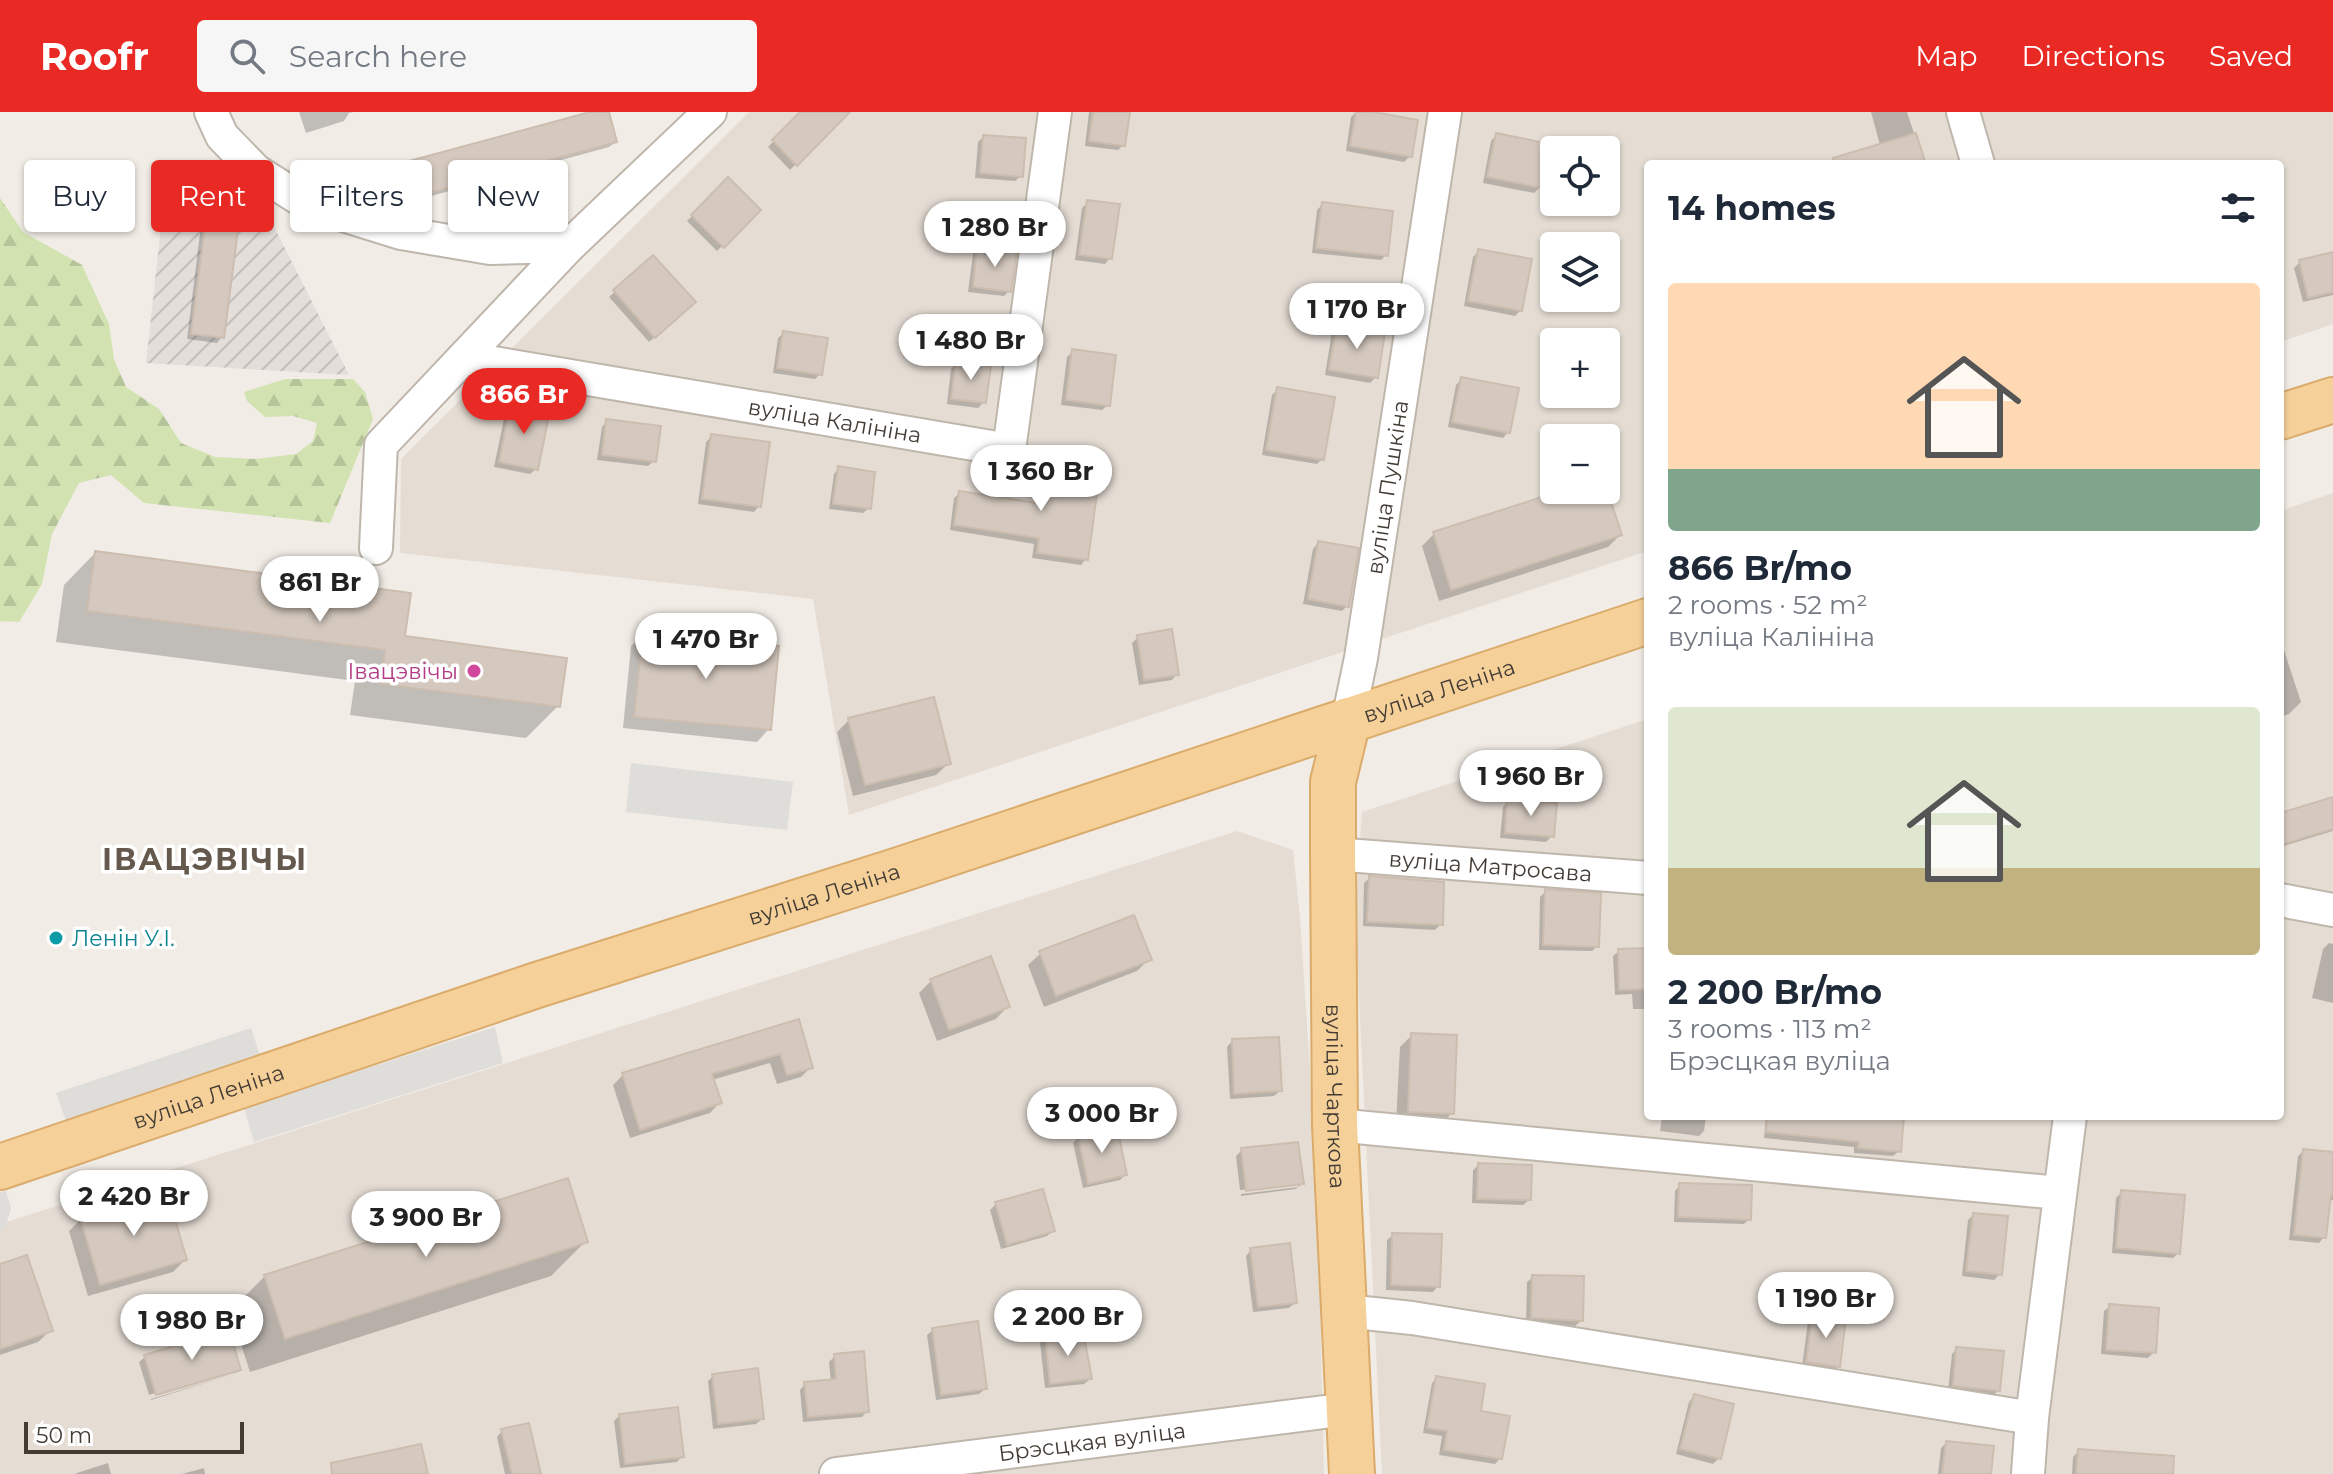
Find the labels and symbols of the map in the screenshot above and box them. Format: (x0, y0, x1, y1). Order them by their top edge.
pin: 1 280 Br (912, 201, 1078, 269)
pin: 1 170 Br (1274, 283, 1440, 351)
pin: 1 480 Br (888, 314, 1054, 382)
pin: 866 Br (459, 368, 589, 436)
street label: вуліца Калініна (746, 393, 923, 449)
street label: вуліца Пушкіна (1361, 398, 1414, 577)
pin: 1 360 Br (958, 445, 1124, 513)
pin: 861 Br (255, 556, 385, 624)
pin: 1 470 Br (623, 613, 789, 681)
street label: вуліца Леніна (1360, 653, 1519, 729)
place label: Івацэвічы (348, 658, 458, 685)
marker: Івацэвічы (465, 662, 483, 680)
pin: 1 960 Br (1448, 750, 1614, 818)
district label: ІВАЦЭВІЧЫ (102, 841, 308, 878)
street label: вуліца Матросава (1388, 845, 1593, 888)
street label: вуліца Леніна (745, 858, 904, 931)
place label: Ленін У.І. (72, 925, 175, 952)
marker: Ленін У.І. (47, 929, 65, 947)
street label: вуліца Чарткова (1320, 1004, 1351, 1189)
street label: вуліца Леніна (129, 1059, 288, 1135)
pin: 3 000 Br (1019, 1087, 1185, 1155)
pin: 2 420 Br (51, 1170, 217, 1238)
pin: 3 900 Br (343, 1191, 509, 1259)
pin: 1 190 Br (1743, 1272, 1909, 1340)
pin: 2 200 Br (985, 1290, 1151, 1358)
pin: 1 980 Br (109, 1294, 275, 1362)
street label: Брэсцкая вуліца (997, 1417, 1187, 1467)
scale bar (24, 1418, 244, 1454)

